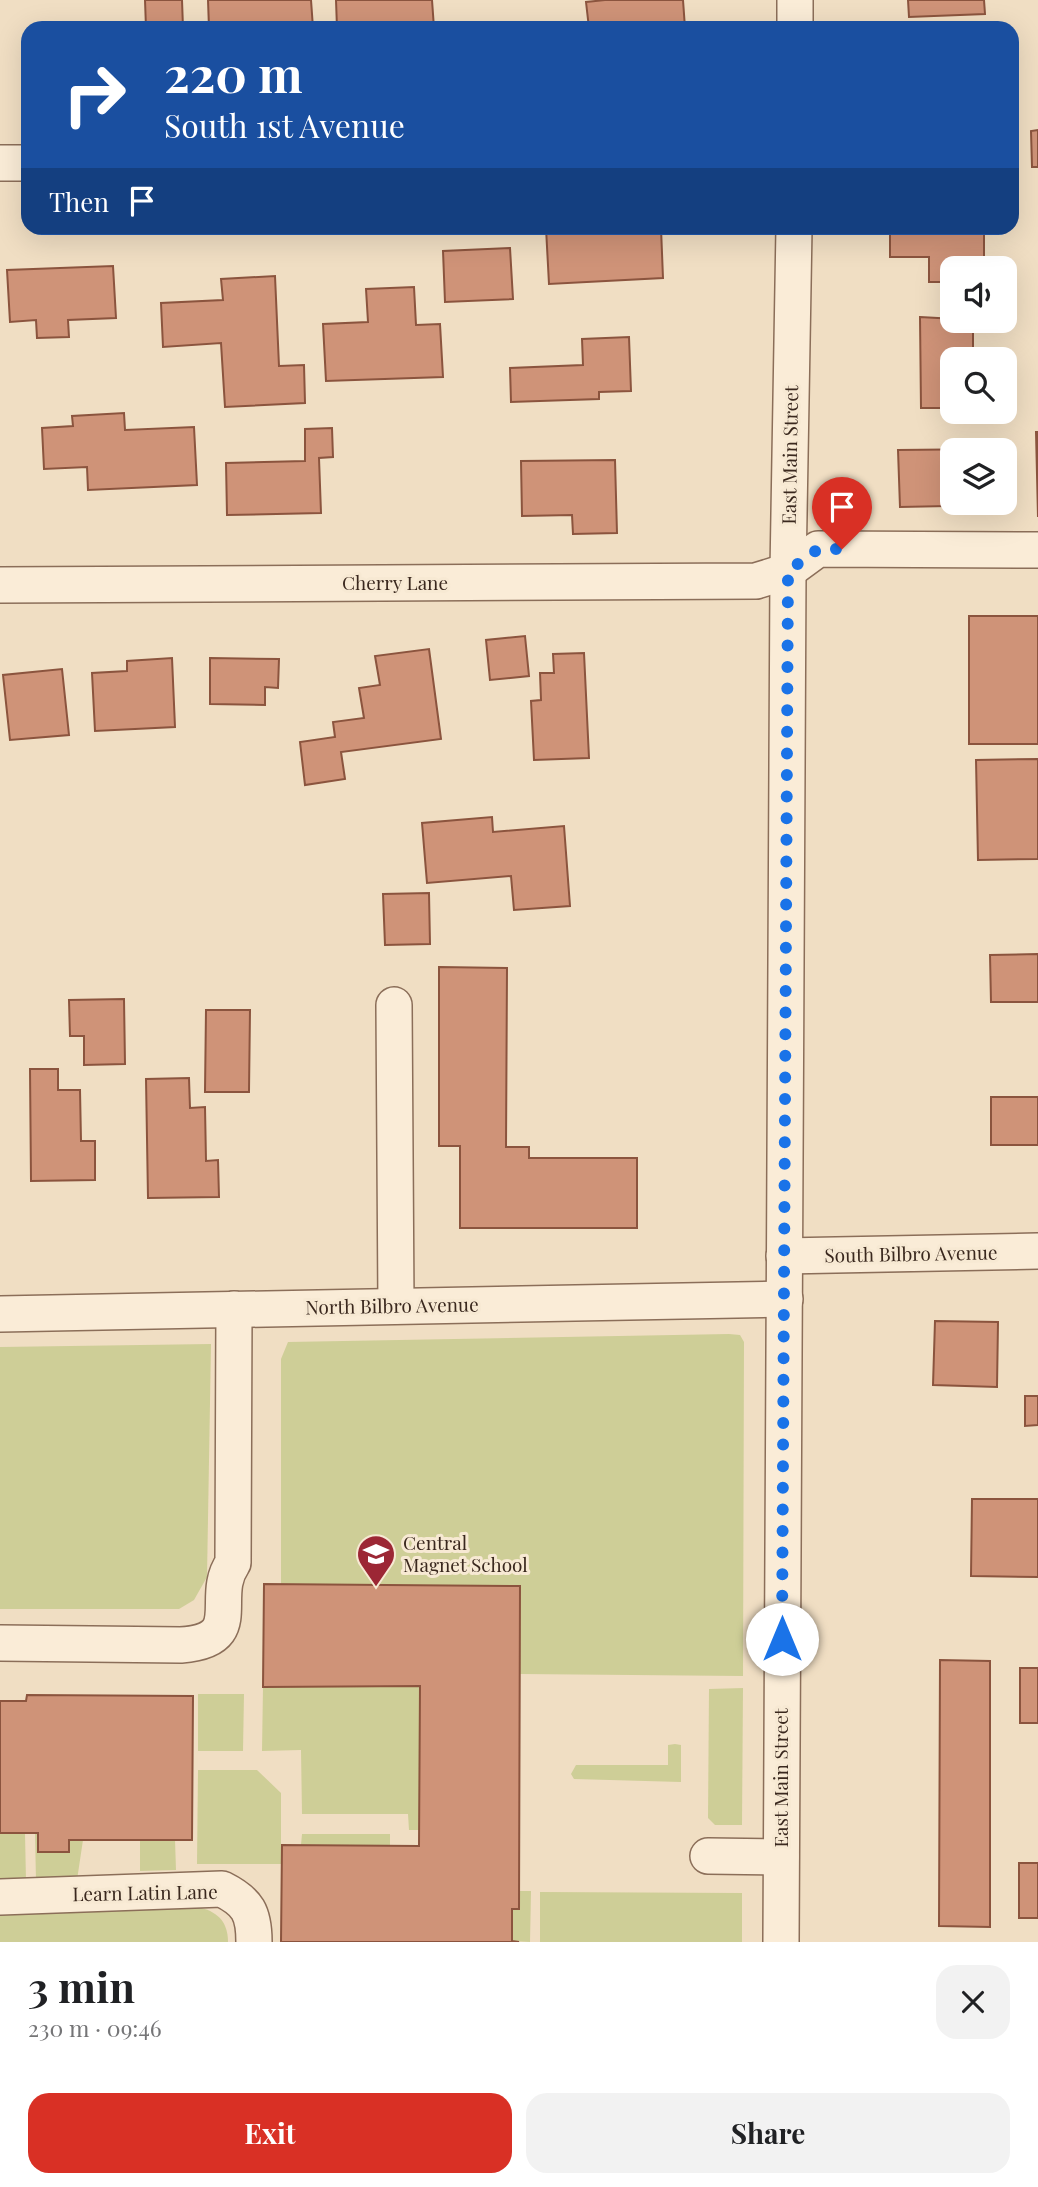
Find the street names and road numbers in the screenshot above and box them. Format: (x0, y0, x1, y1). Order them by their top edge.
street label: East Main Street (775, 385, 803, 525)
street label: Cherry Lane (342, 569, 448, 595)
street label: South Bilbro Avenue (824, 1238, 998, 1268)
street label: North Bilbro Avenue (305, 1290, 479, 1320)
street label: East Main Street (767, 1708, 793, 1848)
street label: Learn Latin Lane (72, 1878, 218, 1906)

